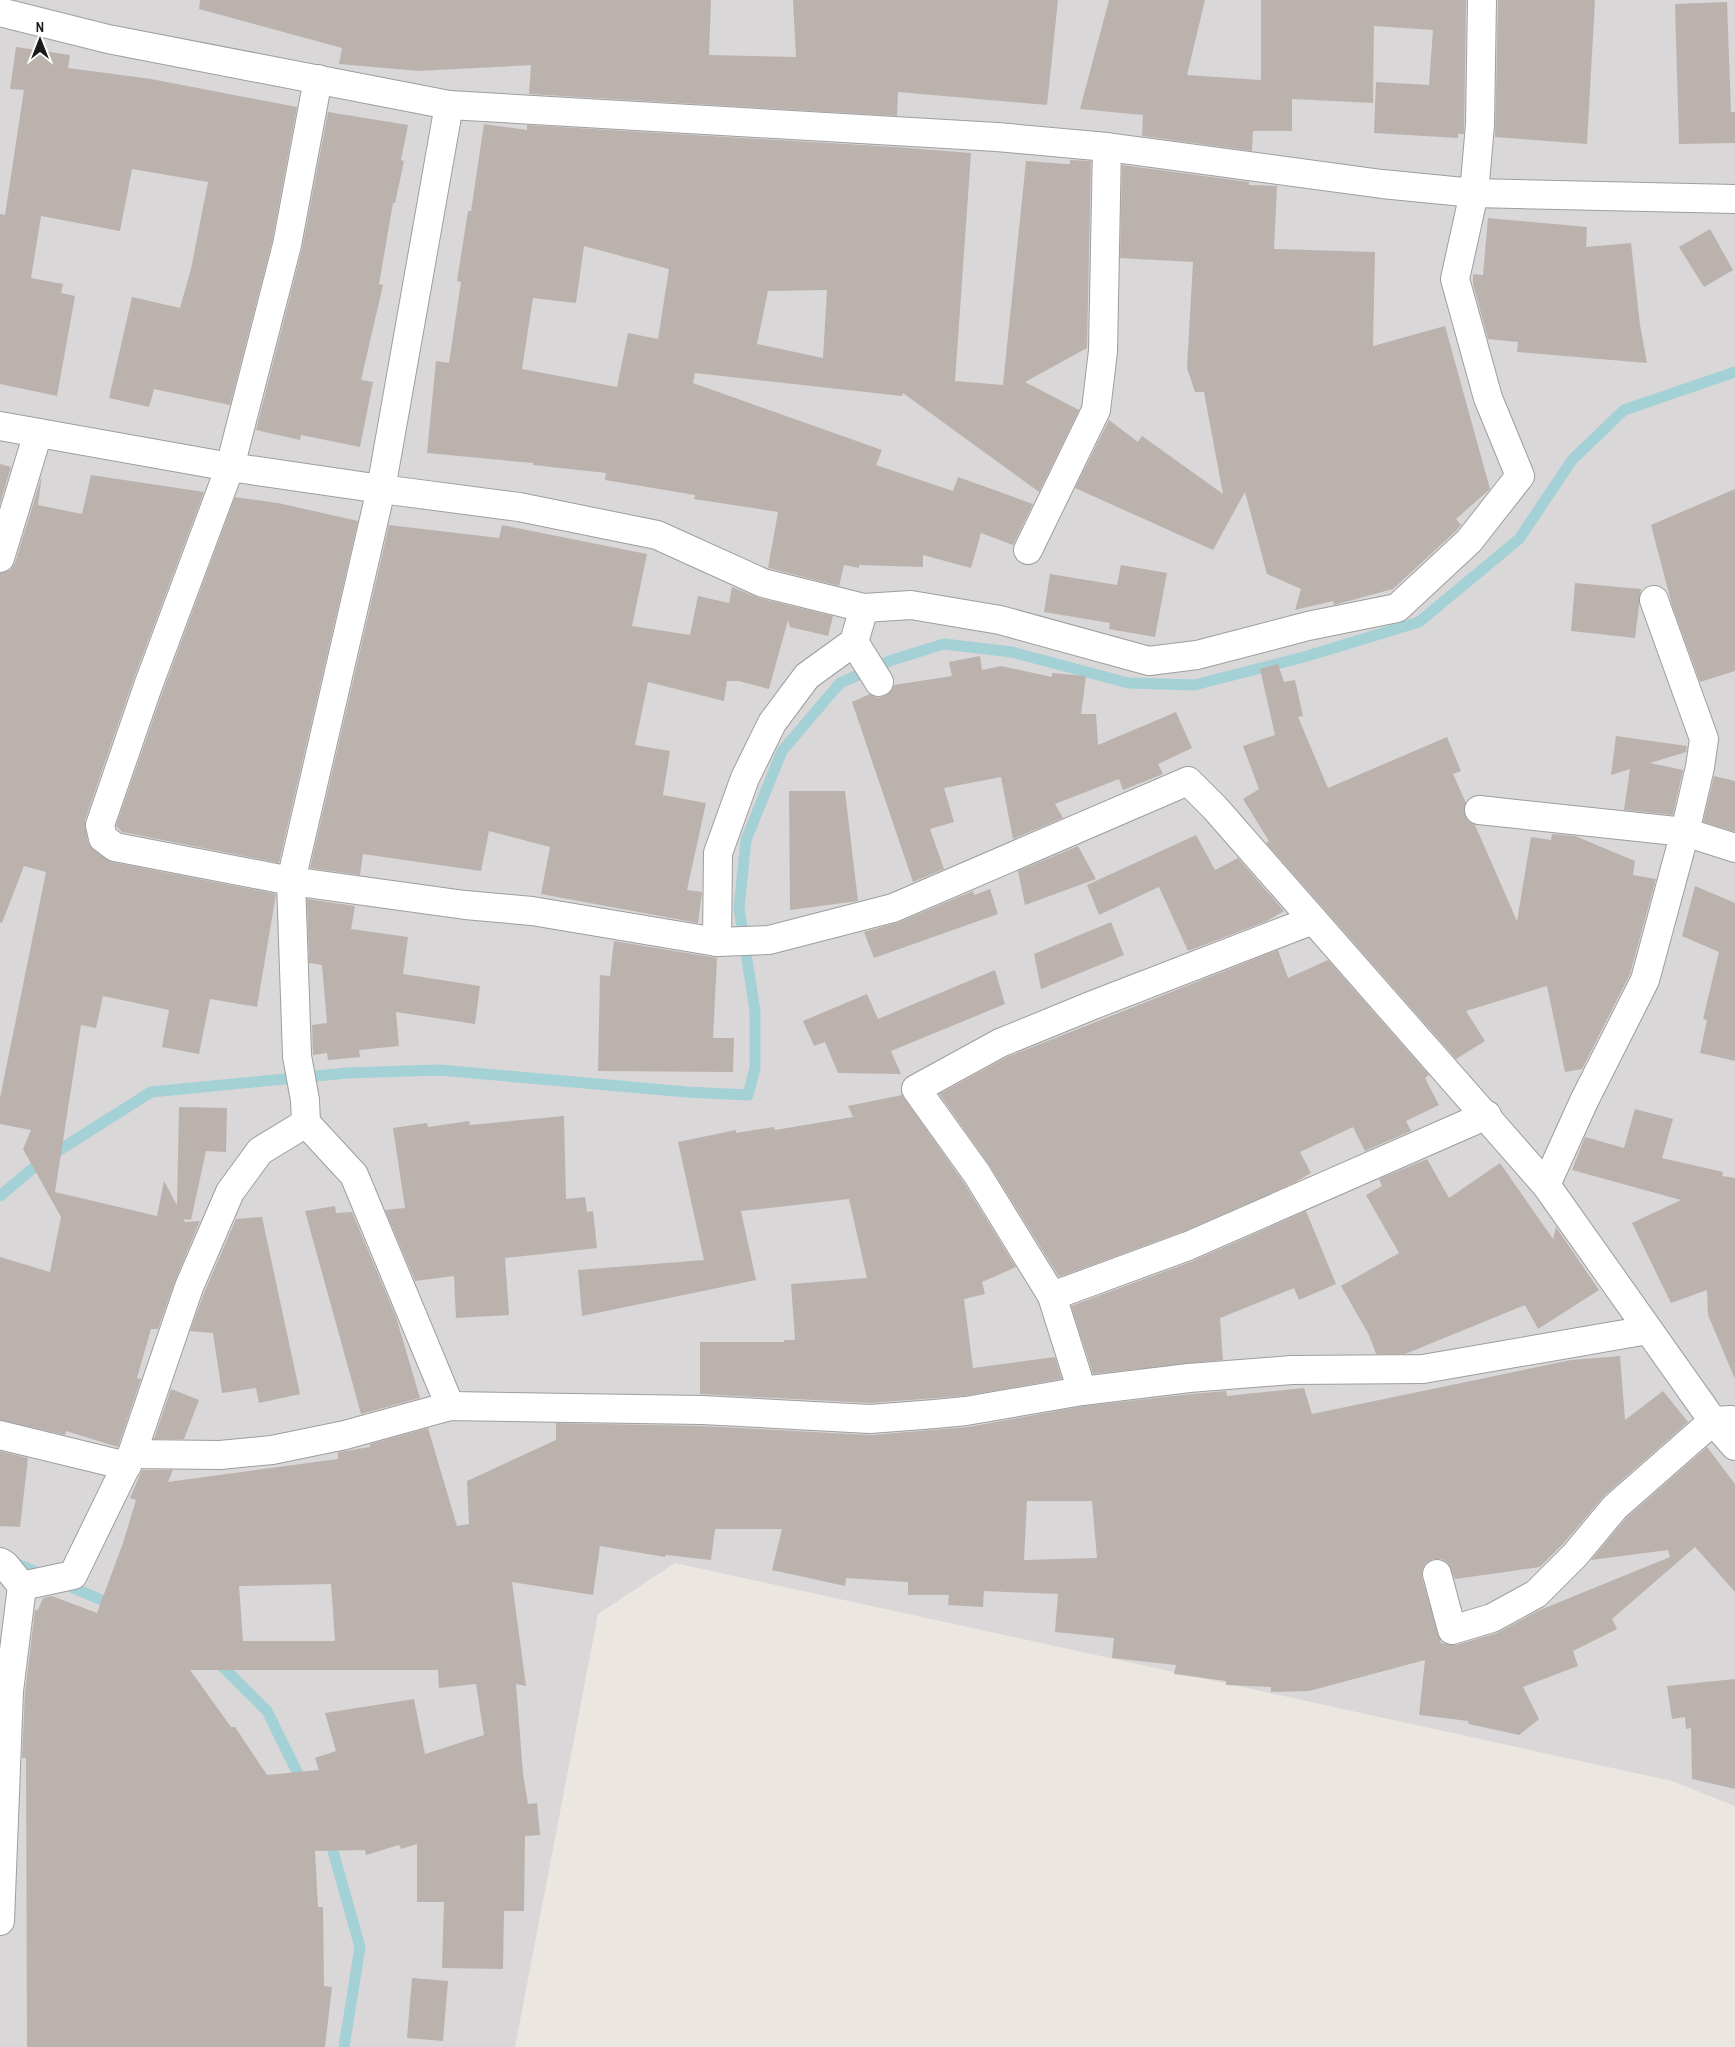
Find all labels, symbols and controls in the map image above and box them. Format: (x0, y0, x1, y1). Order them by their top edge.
north arrow (15, 15, 65, 65)
text: N (36, 18, 44, 36)

